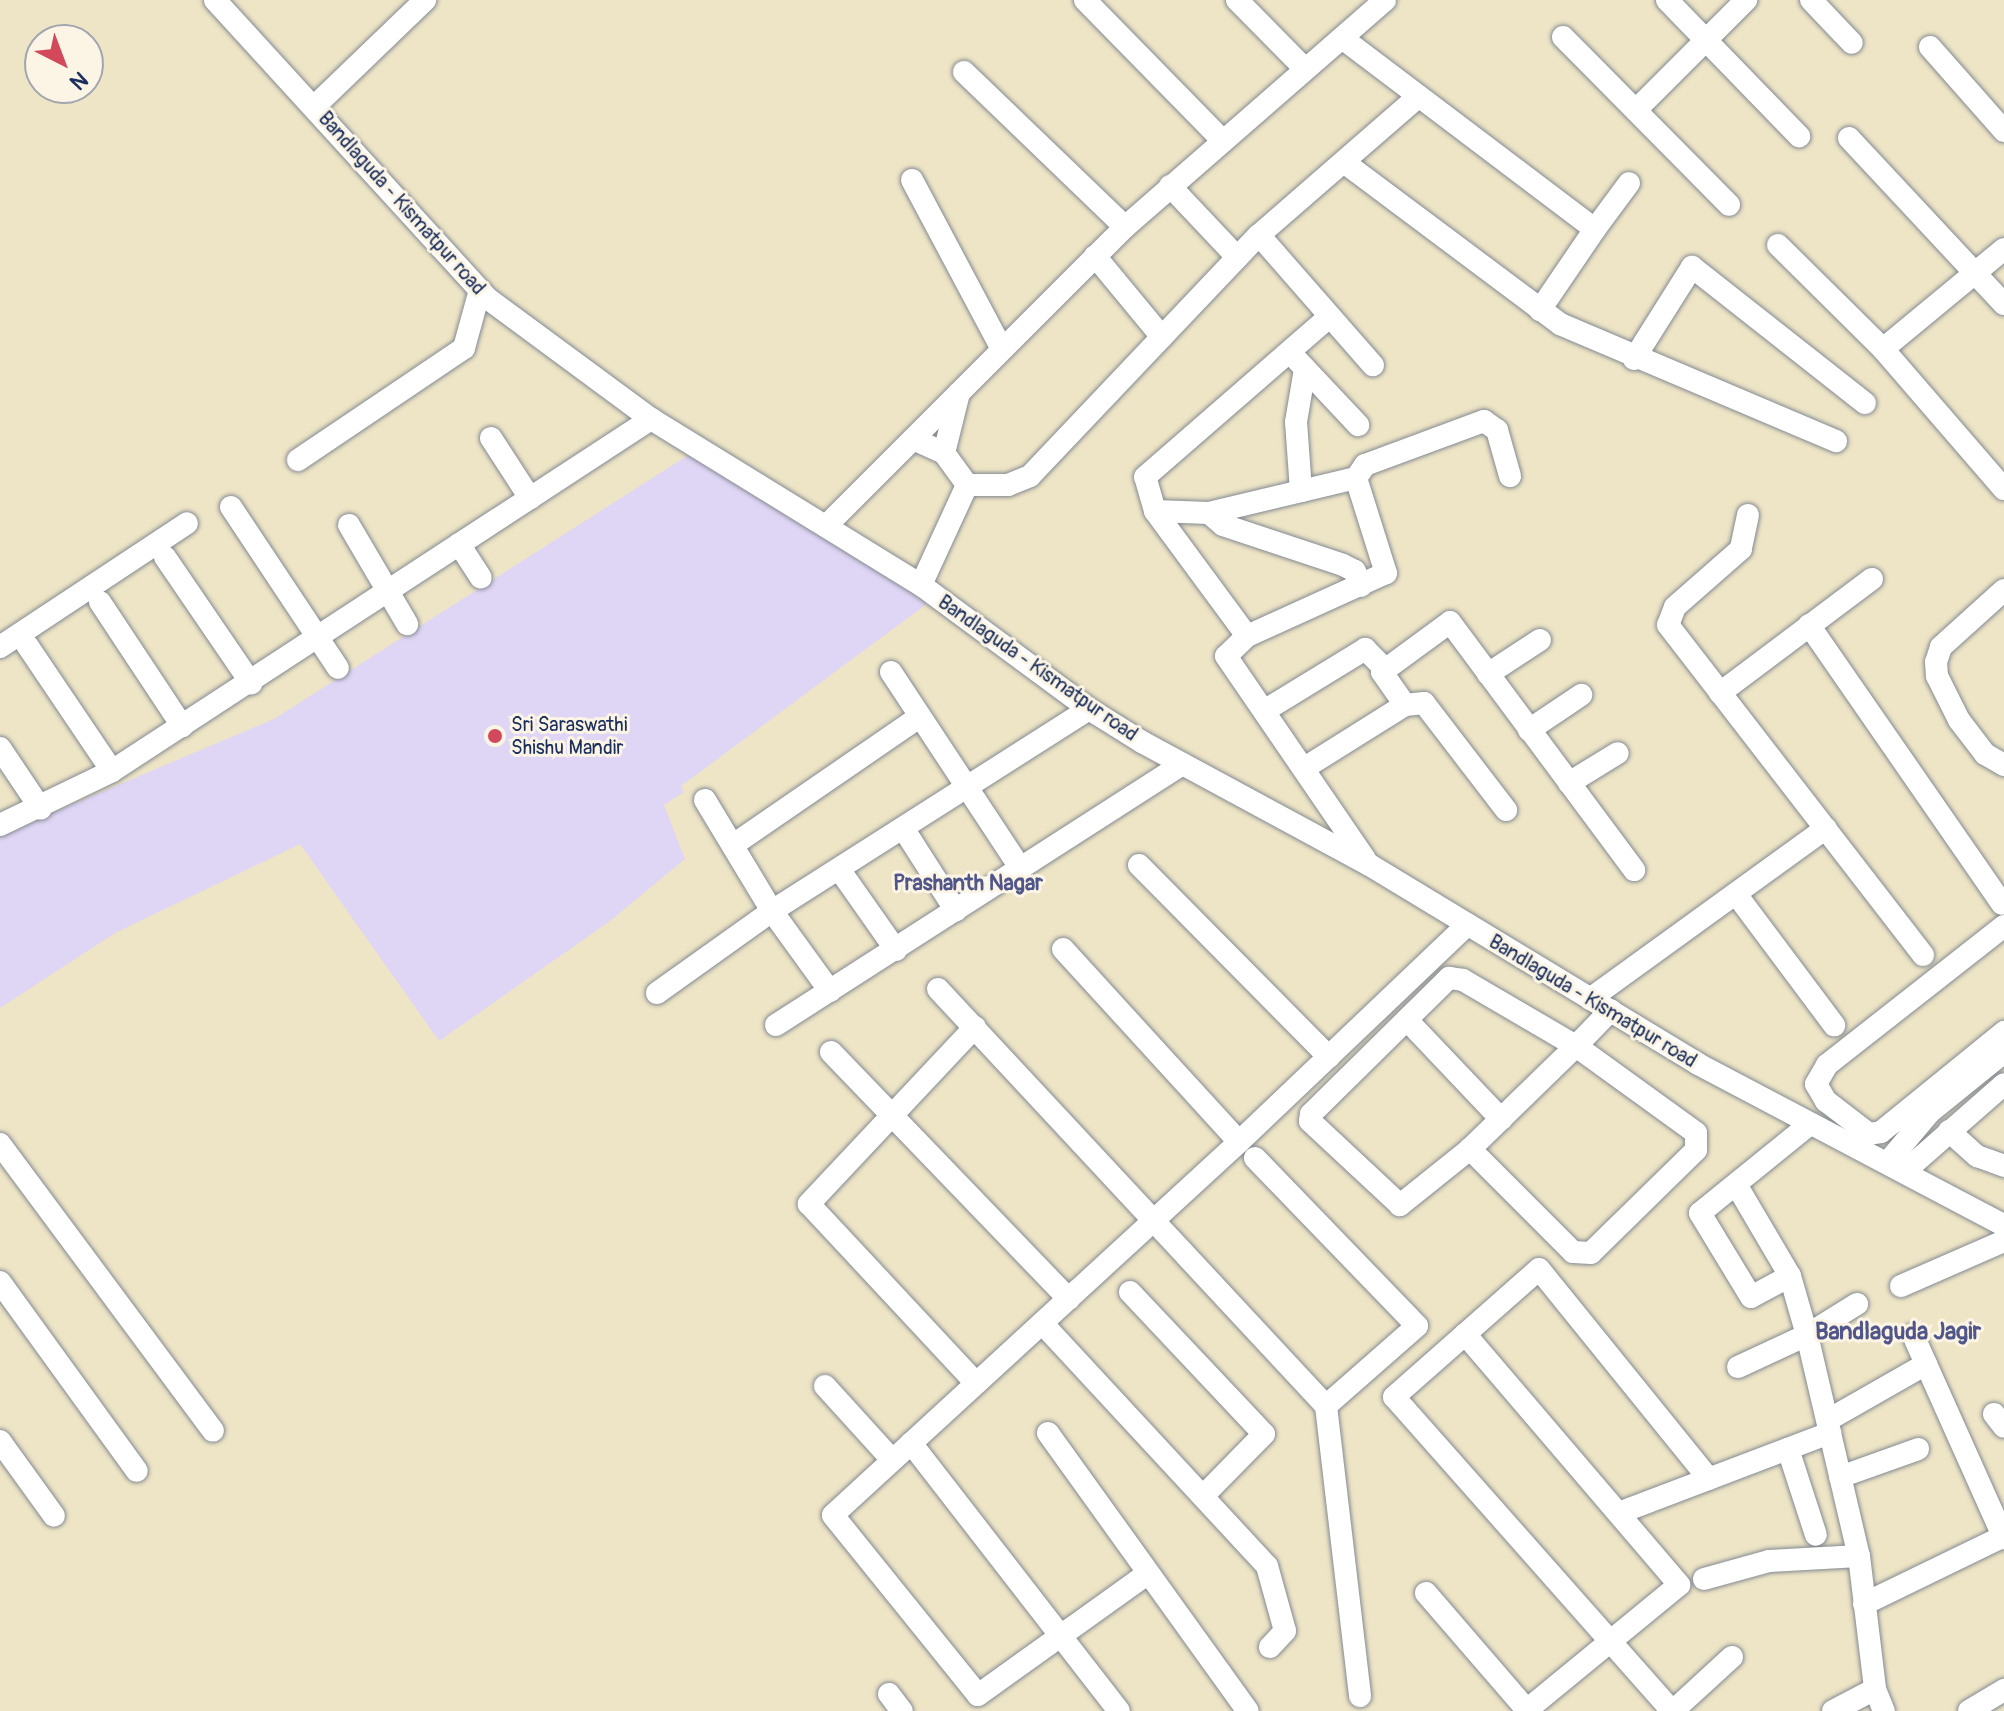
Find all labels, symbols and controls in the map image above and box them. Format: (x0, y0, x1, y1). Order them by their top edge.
north arrow (24, 24, 104, 104)
text: N (64, 65, 94, 96)
street label: Bandlaguda - Kismatpur road (313, 106, 491, 300)
street label: Bandlaguda - Kismatpur road (934, 590, 1142, 746)
place label: Sri Saraswathi Shishu Mandir (511, 712, 627, 759)
marker: Sri Saraswathi Shishu Mandir (486, 727, 504, 745)
district label: Prashanth Nagar (893, 871, 1043, 897)
street label: Bandlaguda - Kismatpur road (1485, 929, 1701, 1073)
district label: Bandlaguda Jagir (1815, 1318, 1981, 1346)

